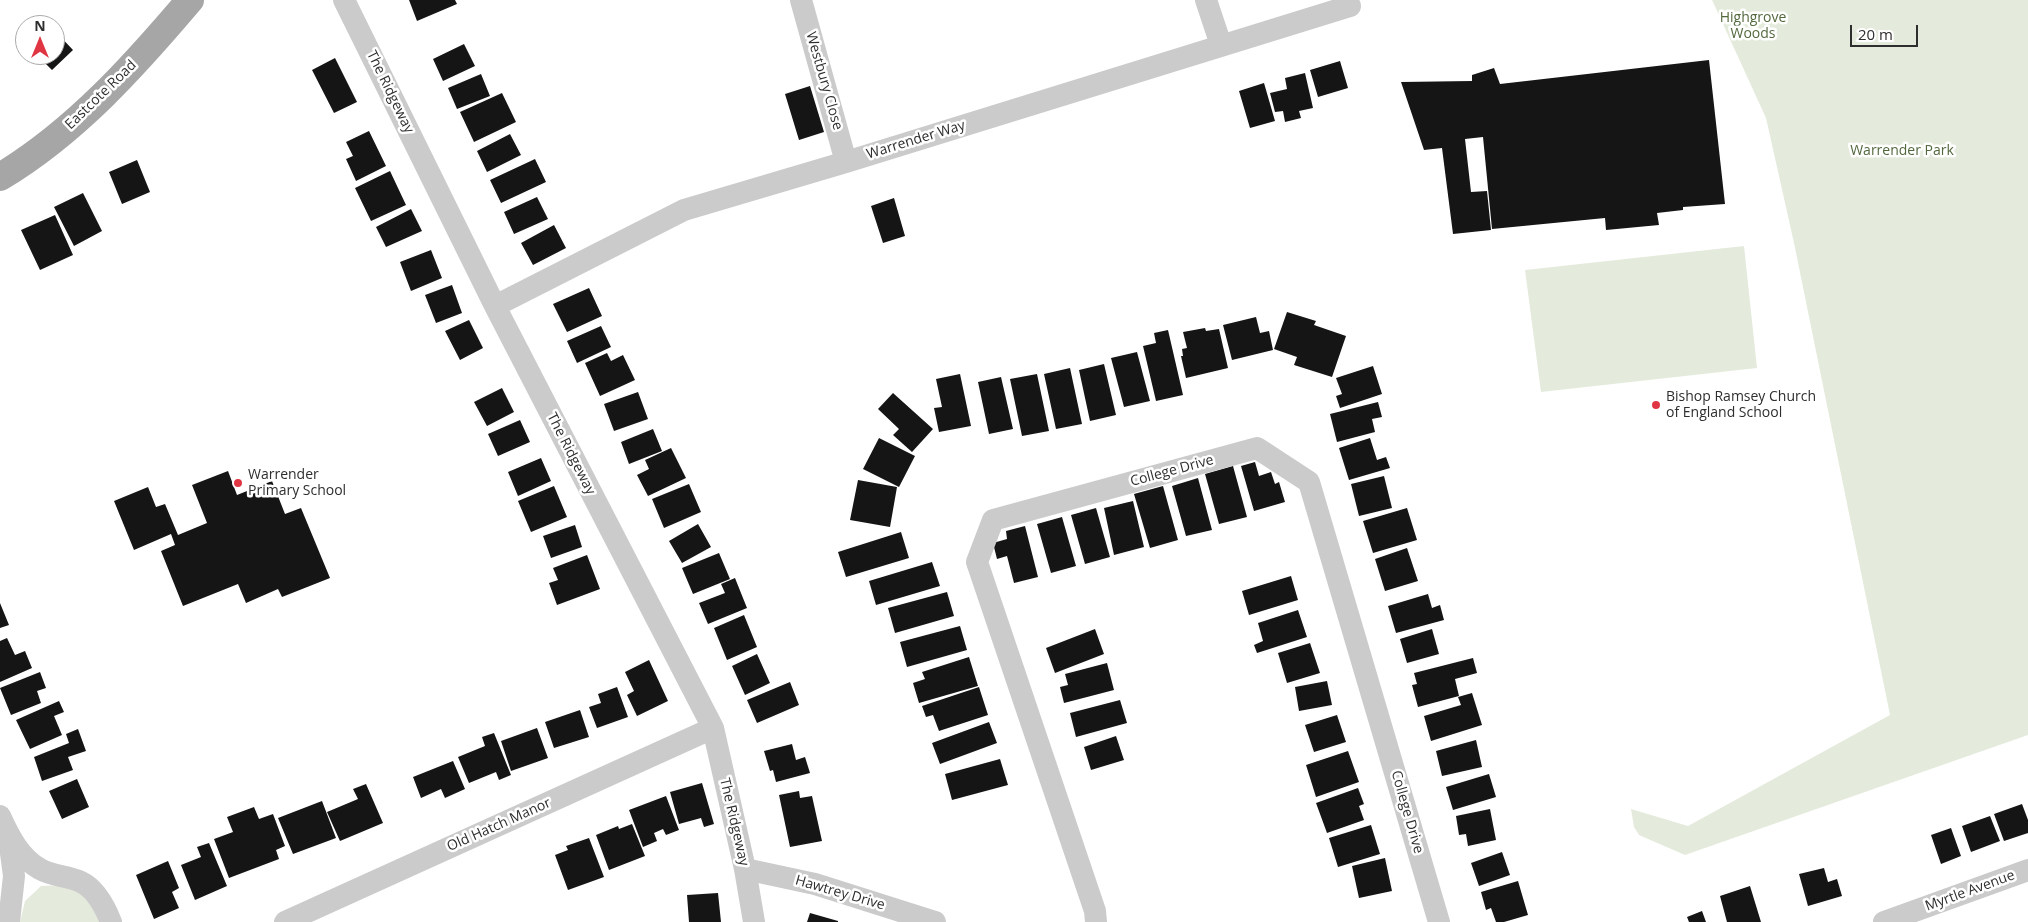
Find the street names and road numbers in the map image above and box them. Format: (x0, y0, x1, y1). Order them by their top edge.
street label: Westbury Close (802, 30, 846, 132)
street label: The Ridgeway (363, 48, 417, 136)
street label: Eastcote Road (62, 57, 140, 133)
street label: Warrender Way (865, 117, 967, 163)
street label: The Ridgeway (543, 410, 599, 498)
street label: College Drive (1129, 452, 1215, 490)
street label: College Drive (1387, 769, 1427, 855)
street label: The Ridgeway (716, 776, 752, 868)
street label: Old Hatch Manor (445, 795, 553, 855)
street label: Myrtle Avenue (1923, 867, 2017, 915)
street label: Hawtrey Drive (793, 872, 887, 914)

